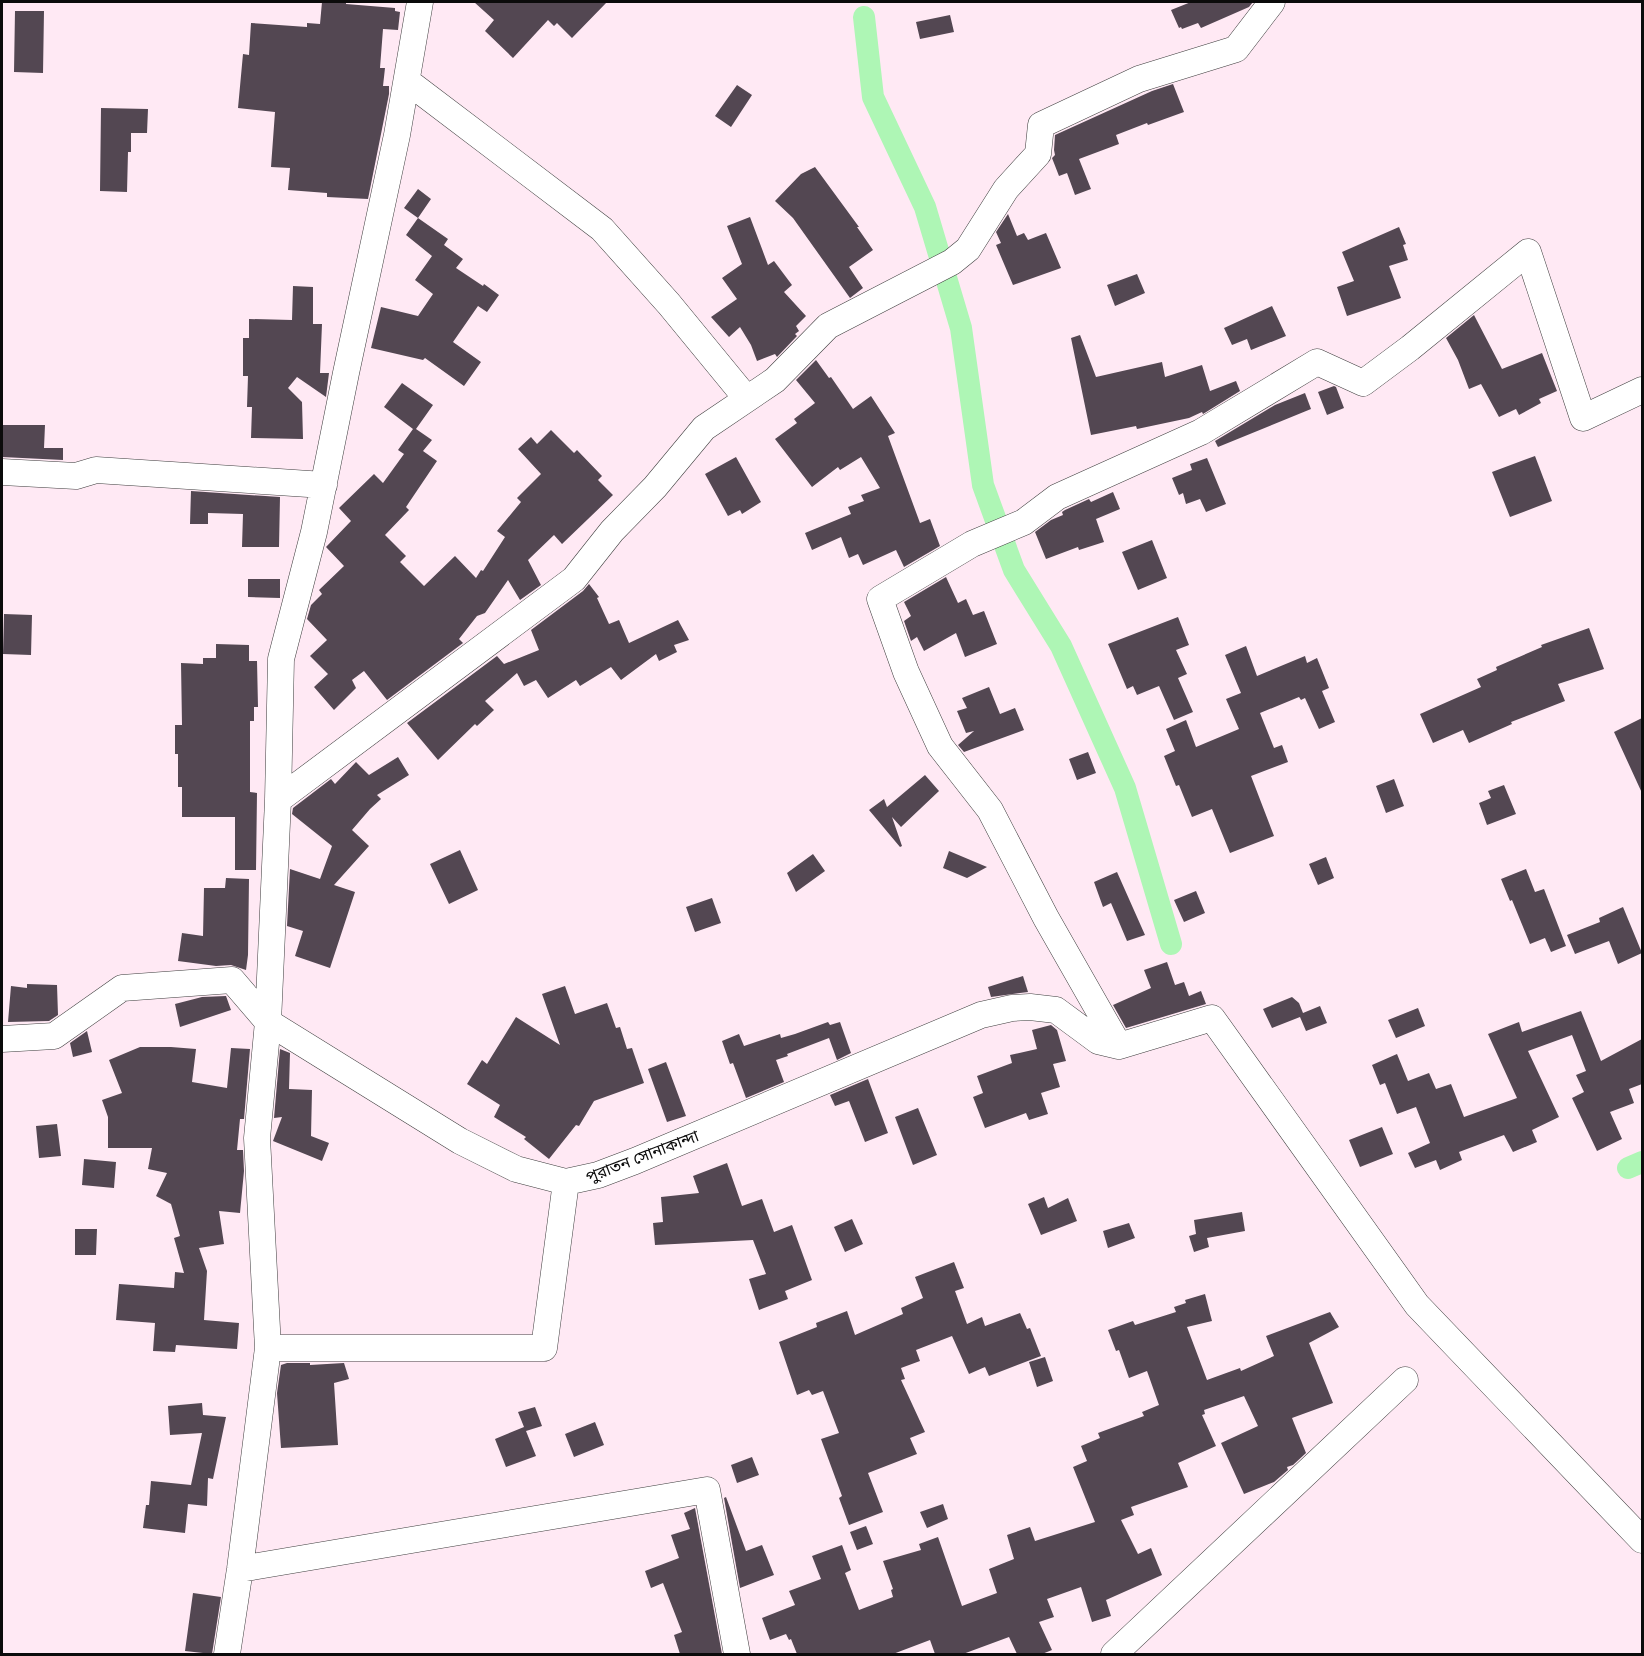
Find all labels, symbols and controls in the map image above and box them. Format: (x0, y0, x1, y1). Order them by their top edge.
street label: পুরাতন সোনাকান্দা (583, 1125, 702, 1187)

